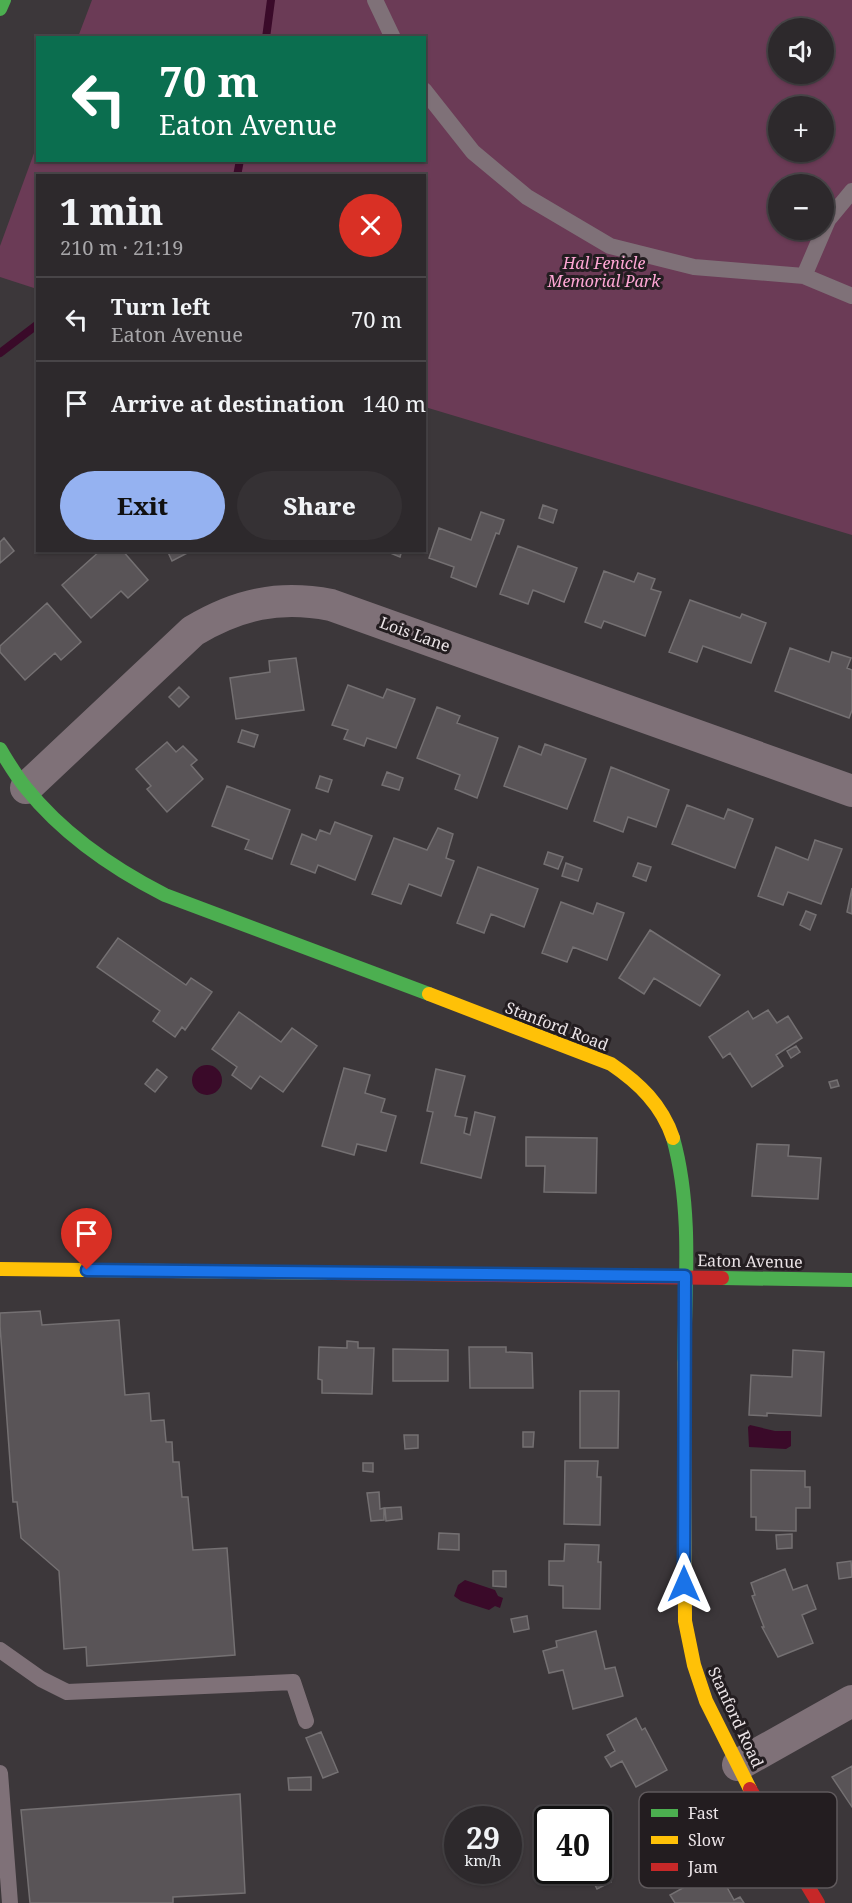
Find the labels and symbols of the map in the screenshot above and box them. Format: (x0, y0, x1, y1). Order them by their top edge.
park label: Hal Fenicle Memorial Park (547, 252, 661, 292)
street label: Lois Lane (377, 611, 453, 657)
street label: Stanford Road (502, 996, 612, 1056)
pin (61, 1208, 112, 1270)
street label: Eaton Avenue (697, 1249, 803, 1273)
position arrow (652, 1552, 716, 1616)
street label: Stanford Road (703, 1663, 769, 1771)
legend (639, 1792, 837, 1888)
text: Fast (688, 1802, 719, 1824)
speed limit sign: 40 (534, 1806, 612, 1884)
text: Slow (688, 1829, 725, 1851)
text: Jam (687, 1856, 718, 1878)

